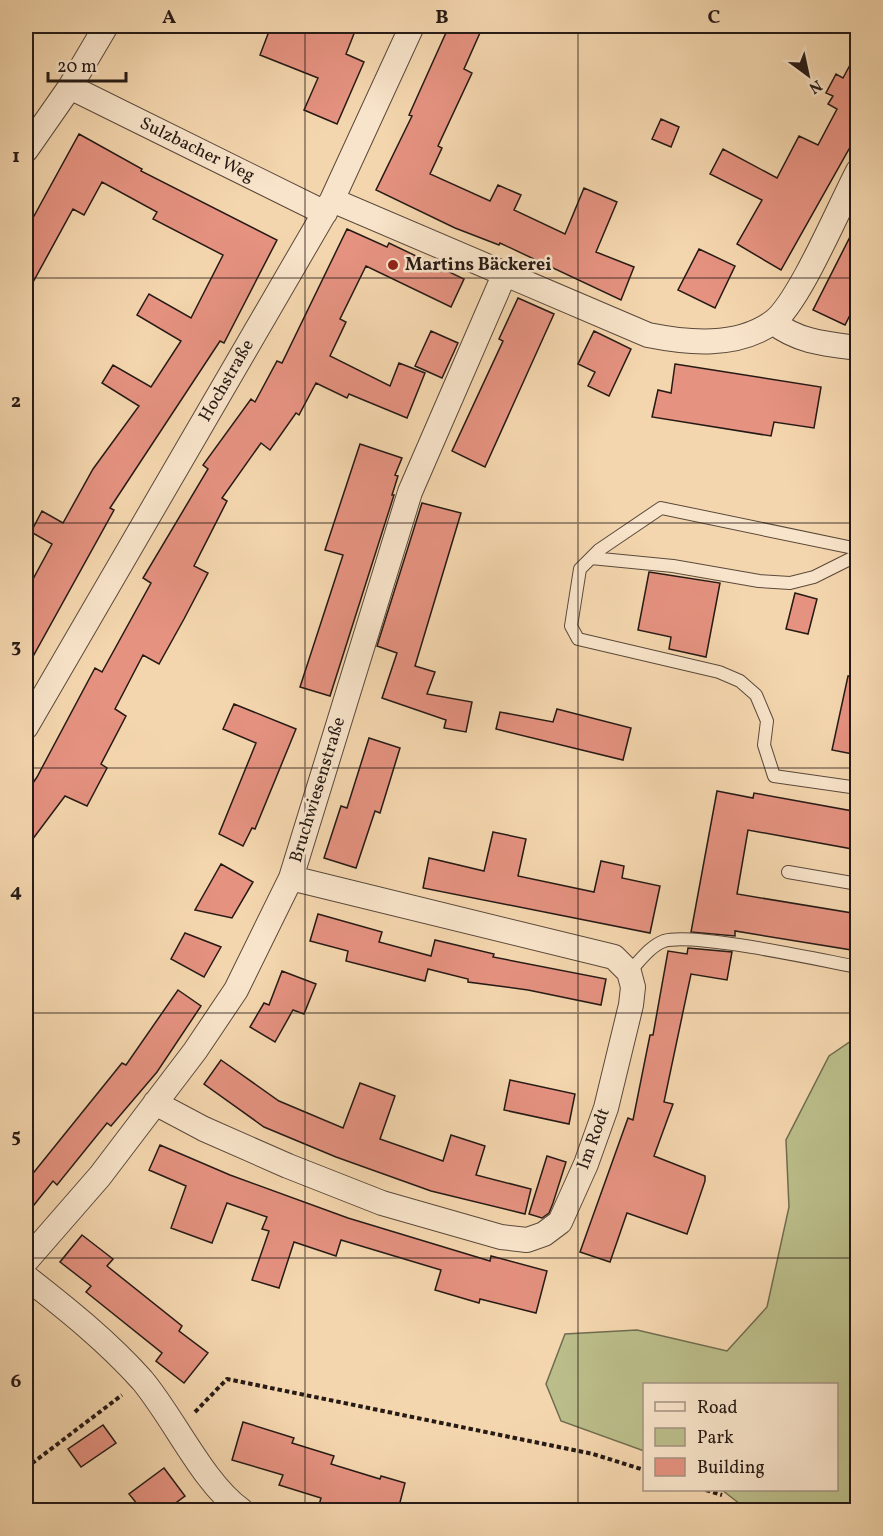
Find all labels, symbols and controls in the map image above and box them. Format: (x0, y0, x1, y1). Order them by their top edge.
text: A (162, 4, 176, 32)
text: B (435, 4, 449, 32)
text: C (708, 4, 721, 32)
scale bar (48, 45, 126, 83)
north arrow (778, 45, 838, 105)
text: 20 m (57, 55, 97, 80)
text: N (804, 74, 826, 98)
street label: Sulzbacher Weg (135, 111, 259, 189)
text: 1 (12, 143, 20, 171)
place label: Martins Bäckerei (405, 253, 552, 278)
marker: Martins Bäckerei (386, 258, 400, 272)
street label: Hochstraße (193, 335, 261, 427)
text: 2 (11, 388, 21, 416)
text: 3 (11, 633, 21, 661)
street label: Bruchwiesenstraße (284, 714, 352, 866)
text: 4 (10, 878, 22, 906)
street label: Im Rodt (571, 1105, 617, 1173)
text: 5 (11, 1123, 21, 1151)
text: 6 (11, 1368, 22, 1396)
legend (643, 1383, 838, 1491)
text: Road (697, 1396, 738, 1421)
text: Park (697, 1426, 734, 1451)
text: Building (697, 1456, 765, 1481)

